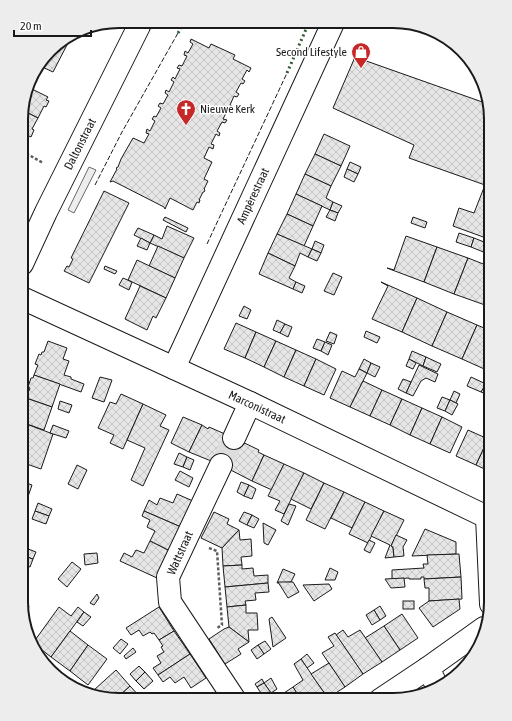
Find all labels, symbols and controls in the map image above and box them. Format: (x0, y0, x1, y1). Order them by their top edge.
scale bar (14, 12, 91, 38)
text: 20 m (20, 19, 42, 33)
shop icon: Second Lifestyle (350, 41, 372, 69)
place label: Second Lifestyle (276, 45, 347, 59)
church icon: Nieuwe Kerk (175, 98, 197, 126)
place label: Nieuwe Kerk (200, 102, 256, 116)
street label: Daltonstraat (61, 115, 99, 172)
street label: Ampèrestraat (234, 165, 272, 226)
street label: Marconistraat (226, 388, 288, 427)
street label: Wattstraat (164, 528, 196, 577)

